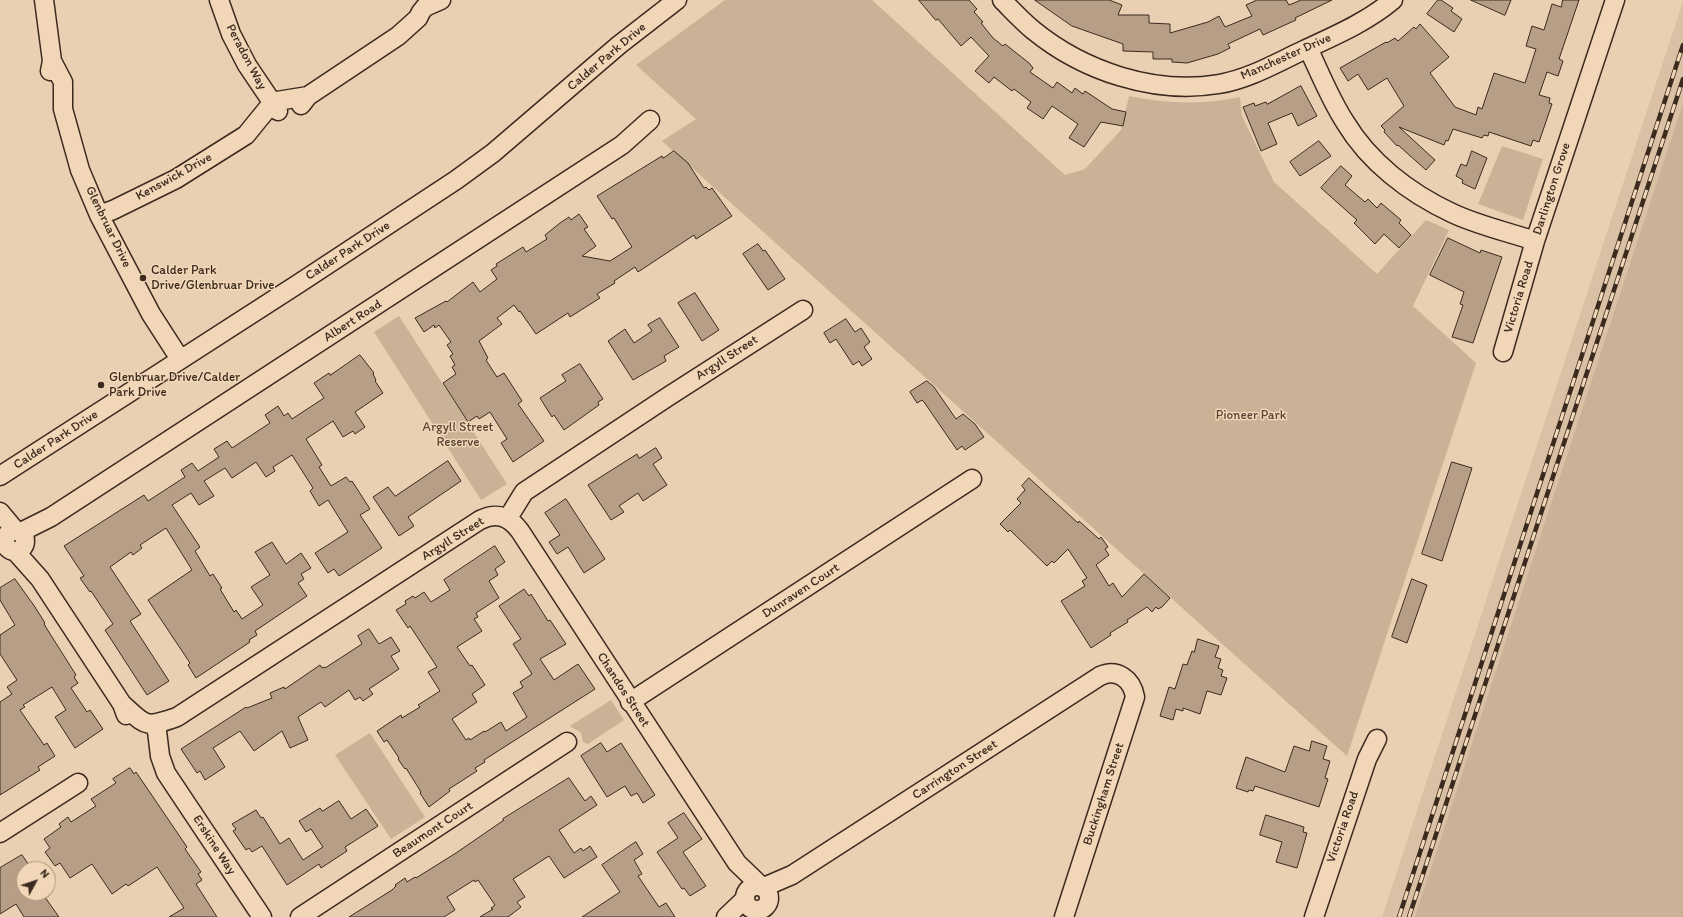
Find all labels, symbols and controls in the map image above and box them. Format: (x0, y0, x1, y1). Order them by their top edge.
street label: Calder Park Drive (565, 20, 649, 94)
street label: Peradon Way (222, 22, 270, 92)
street label: Manchester Drive (1238, 30, 1334, 84)
street label: Darlington Grove (1530, 141, 1574, 237)
street label: Kenswick Drive (133, 150, 215, 204)
street label: Glenbruar Drive (82, 184, 134, 270)
street label: Calder Park Drive (303, 218, 393, 284)
street label: Victoria Road (1501, 259, 1537, 335)
place label: Calder Park Drive/Glenbruar Drive (151, 263, 274, 294)
marker: Calder Park Drive/Glenbruar Drive (138, 273, 148, 283)
street label: Albert Road (321, 297, 385, 345)
street label: Argyll Street (693, 332, 761, 384)
place label: Glenbruar Drive/Calder Park Drive (109, 370, 240, 401)
marker: Glenbruar Drive/Calder Park Drive (96, 380, 106, 390)
street label: Calder Park Drive (11, 407, 101, 473)
park label: Pioneer Park (1216, 408, 1286, 424)
park label: Argyll Street Reserve (423, 420, 493, 451)
street label: Argyll Street (419, 514, 487, 564)
street label: Dunraven Court (759, 560, 843, 622)
street label: Chandos Street (593, 650, 653, 730)
street label: Carrington Street (909, 737, 1001, 803)
street label: Buckingham Street (1080, 741, 1128, 847)
street label: Victoria Road (1323, 789, 1363, 865)
street label: Beaumont Court (390, 798, 476, 862)
street label: Erskine Way (189, 812, 239, 878)
north arrow (16, 861, 56, 901)
text: N (37, 867, 52, 881)

